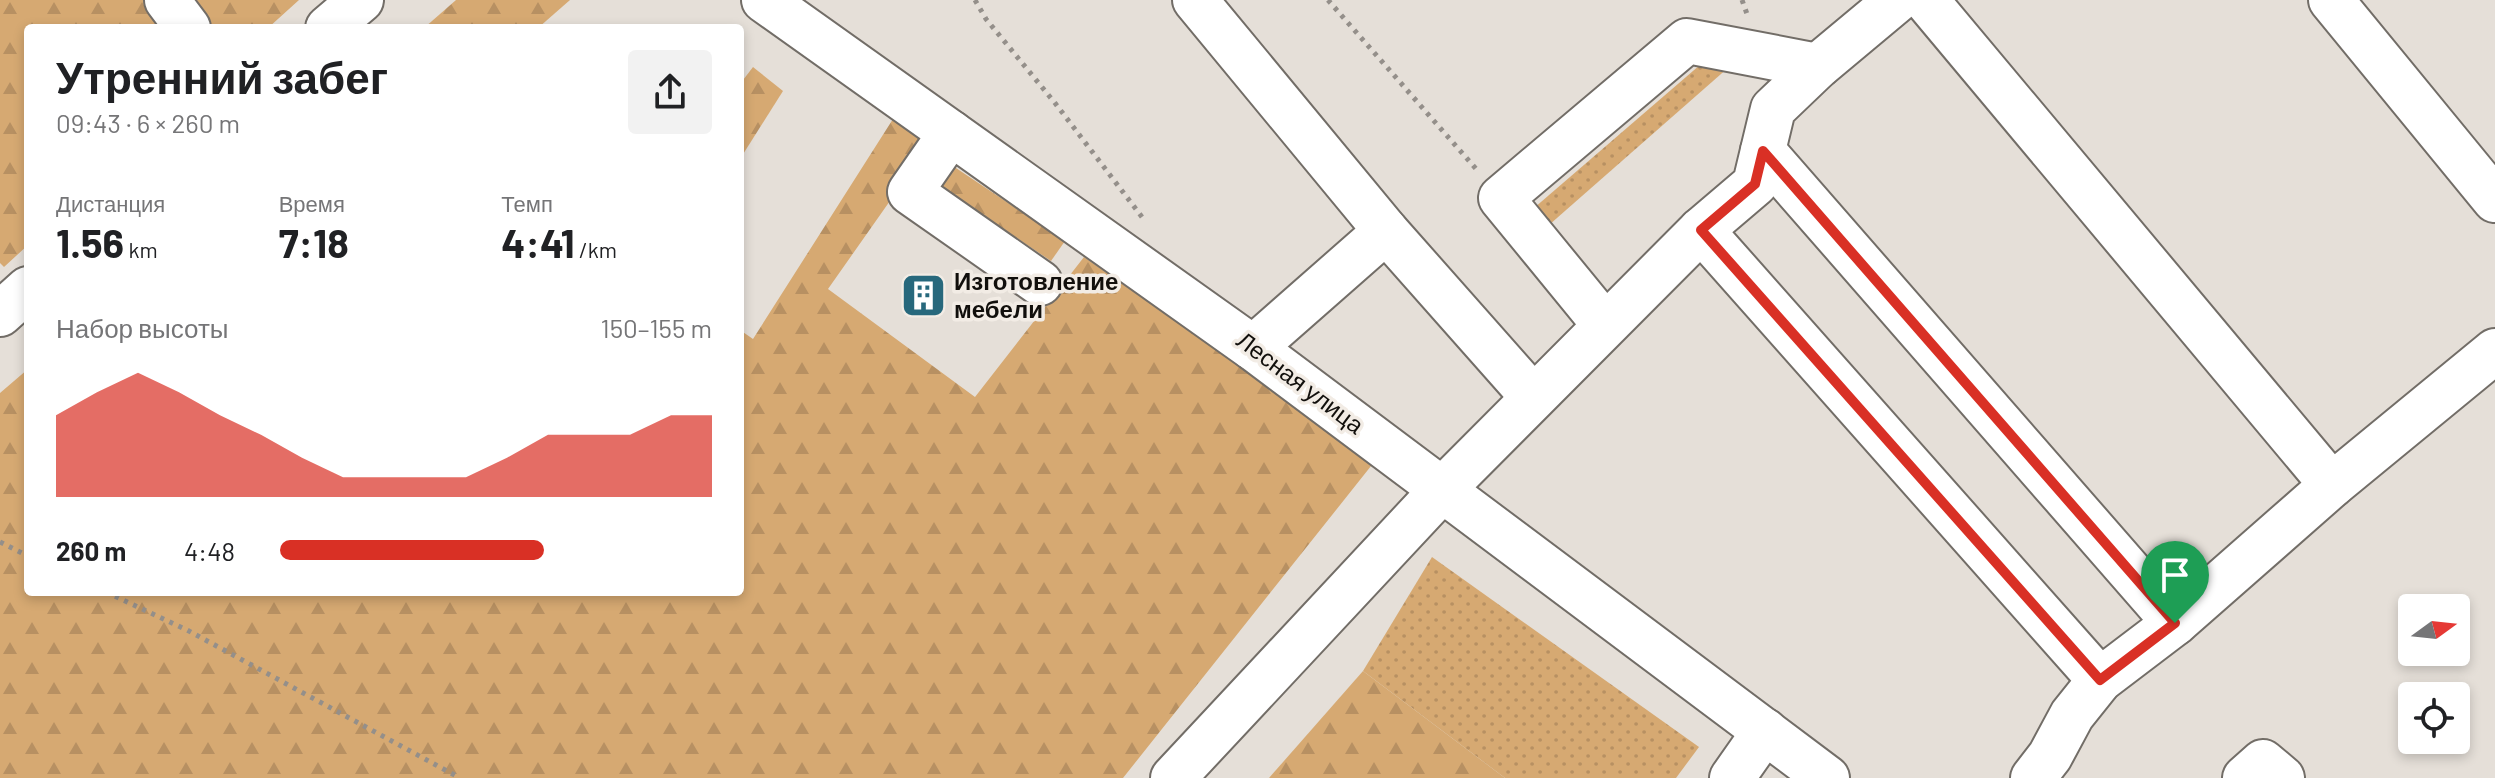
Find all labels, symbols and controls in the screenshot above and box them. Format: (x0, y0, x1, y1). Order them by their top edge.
text: Утренний забег (56, 50, 388, 103)
button: share (628, 50, 712, 134)
text: 09:43 · 6 × 260 m (56, 107, 240, 138)
text: Дистанция (56, 190, 165, 216)
text: Время (279, 190, 345, 216)
text: Темп (501, 190, 553, 216)
text: 1.56 (56, 218, 124, 266)
text: 7:18 (279, 218, 349, 266)
text: 4:41 (501, 218, 575, 266)
text: km (124, 236, 158, 262)
text: /km (575, 236, 617, 262)
place label: Изготовление мебели (954, 266, 1118, 323)
building icon: Изготовление мебели (899, 272, 947, 320)
text: Набор высоты (56, 312, 229, 343)
text: 150–155 m (601, 312, 712, 343)
street label: Лесная улица (1232, 325, 1371, 439)
text: 260 m (56, 535, 126, 566)
text: 4:48 (184, 535, 235, 566)
pin (2141, 541, 2209, 623)
icon: arrive (2153, 553, 2197, 597)
north arrow (2398, 594, 2470, 666)
map controls (2398, 594, 2470, 754)
button: locate (2398, 682, 2470, 754)

